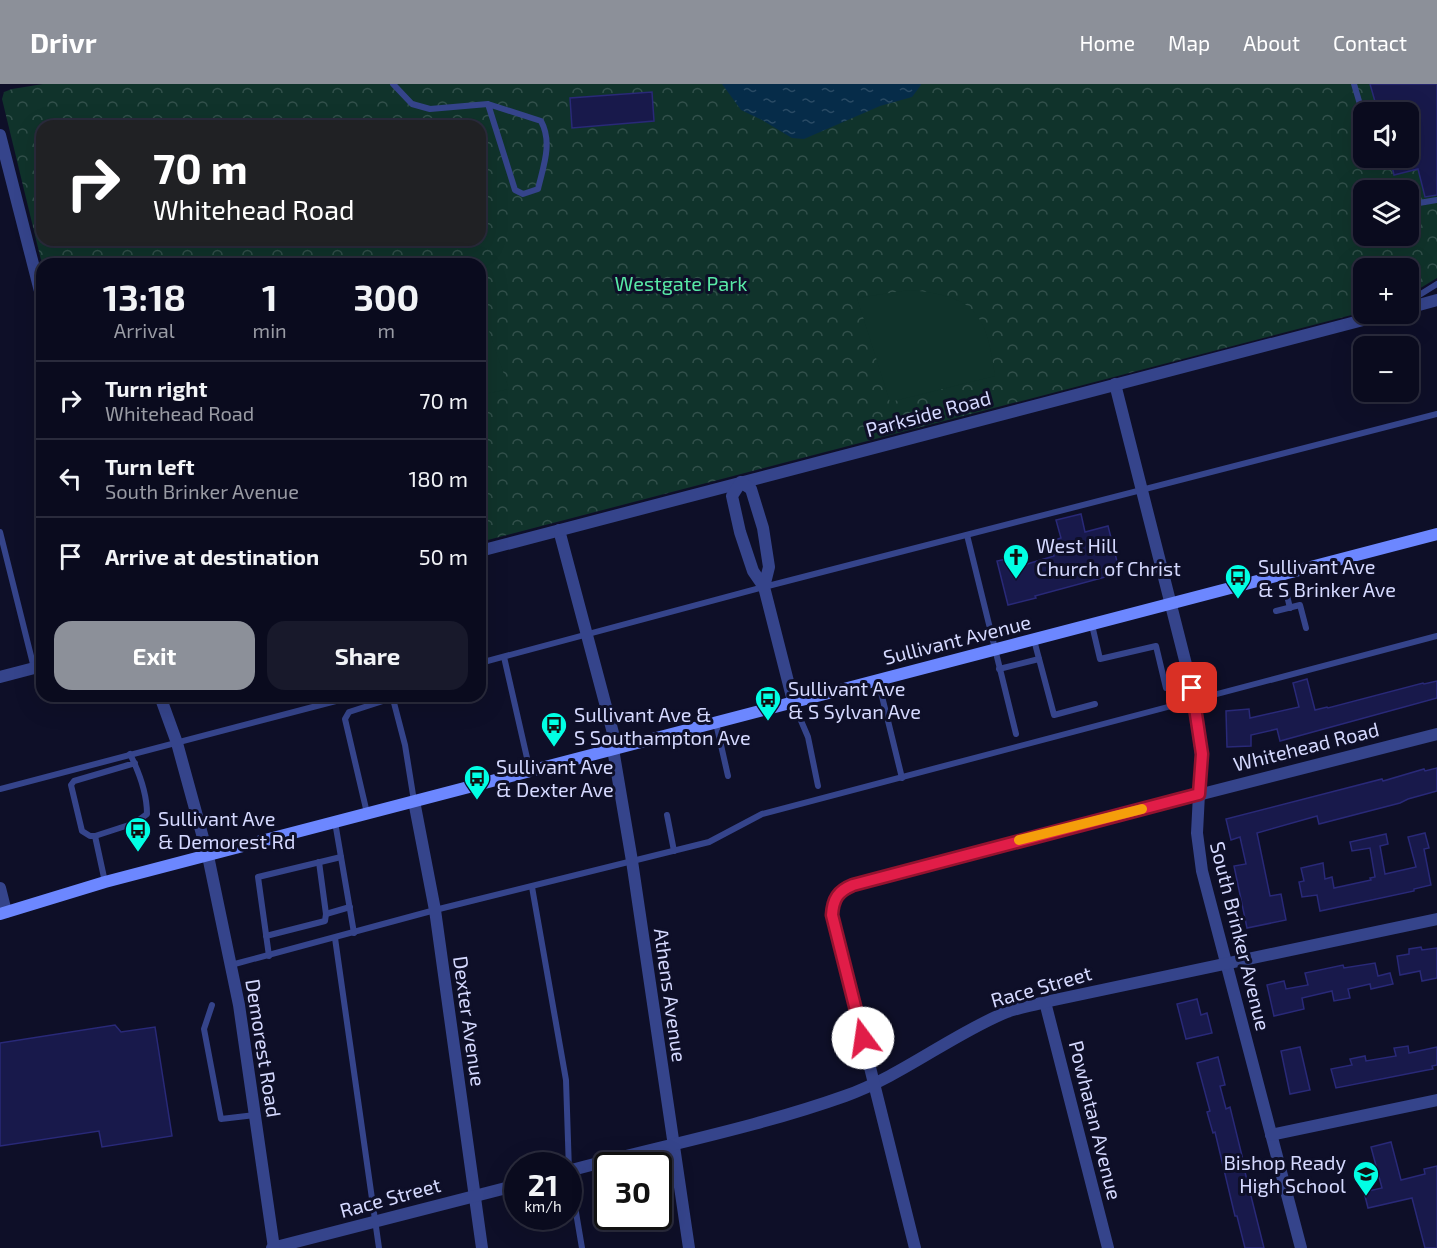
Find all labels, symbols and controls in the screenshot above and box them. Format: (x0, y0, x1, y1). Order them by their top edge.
text: Drivr (30, 25, 97, 59)
text: Home (1079, 30, 1135, 55)
text: Map (1168, 30, 1210, 55)
text: About (1243, 30, 1300, 55)
text: Contact (1333, 30, 1407, 55)
map controls (1353, 102, 1419, 402)
button: sound (1353, 102, 1419, 168)
text: 70 m (153, 142, 248, 192)
icon: right (54, 144, 132, 222)
button: layers (1353, 180, 1419, 246)
text: Whitehead Road (153, 193, 354, 225)
button: + (1353, 258, 1419, 324)
park label: Westgate Park (615, 271, 747, 295)
text: 13:18 (103, 275, 186, 318)
text: 1 (262, 275, 277, 318)
text: 300 (353, 275, 419, 318)
text: Arrival (114, 318, 175, 342)
text: min (253, 318, 287, 342)
text: m (378, 318, 395, 342)
button: − (1353, 336, 1419, 402)
text: Turn right (105, 375, 207, 401)
icon: right (54, 384, 87, 417)
street label: Parkside Road (863, 385, 993, 441)
text: 70 m (419, 387, 468, 413)
text: Whitehead Road (105, 401, 254, 425)
text: Turn left (105, 453, 194, 479)
icon: left (54, 462, 87, 495)
text: 180 m (408, 465, 468, 491)
text: South Brinker Avenue (105, 479, 299, 503)
place label: West Hill Church of Christ (1036, 533, 1181, 580)
icon: arrive (54, 540, 87, 573)
church icon: West Hill Church of Christ (1001, 542, 1031, 580)
text: Arrive at destination (105, 543, 319, 569)
text: 50 m (419, 543, 468, 569)
place label: Sullivant Ave & S Brinker Ave (1258, 554, 1396, 601)
bus stop icon: Sullivant Ave & S Brinker Ave (1223, 562, 1253, 600)
street label: Sullivant Avenue (881, 609, 1033, 669)
button: Exit (54, 621, 255, 690)
button: Share (267, 621, 468, 690)
pin (1166, 662, 1217, 713)
icon: arrive (1175, 671, 1208, 704)
place label: Sullivant Ave & S Sylvan Ave (788, 676, 921, 723)
bus stop icon: Sullivant Ave & S Sylvan Ave (753, 684, 783, 722)
place label: Sullivant Ave & S Southampton Ave (574, 702, 751, 749)
bus stop icon: Sullivant Ave & S Southampton Ave (539, 710, 569, 748)
street label: Whitehead Road (1231, 716, 1381, 776)
place label: Sullivant Ave & Dexter Ave (496, 754, 614, 801)
bus stop icon: Sullivant Ave & Dexter Ave (462, 763, 492, 801)
place label: Sullivant Ave & Demorest Rd (158, 806, 295, 853)
bus stop icon: Sullivant Ave & Demorest Rd (123, 815, 153, 853)
street label: South Brinker Avenue (1206, 839, 1276, 1033)
street label: Athens Avenue (650, 926, 692, 1064)
street label: Dexter Avenue (449, 954, 491, 1088)
street label: Race Street (988, 960, 1095, 1012)
street label: Demorest Road (241, 977, 287, 1119)
position arrow (831, 1006, 895, 1070)
street label: Powhatan Avenue (1065, 1038, 1127, 1202)
place label: Bishop Ready High School (1223, 1150, 1346, 1197)
speed limit sign: 30 (594, 1152, 672, 1230)
school or university icon: Bishop Ready High School (1351, 1159, 1381, 1197)
text: 21 (528, 1166, 558, 1202)
street label: Race Street (337, 1172, 444, 1222)
text: km/h (524, 1197, 562, 1215)

